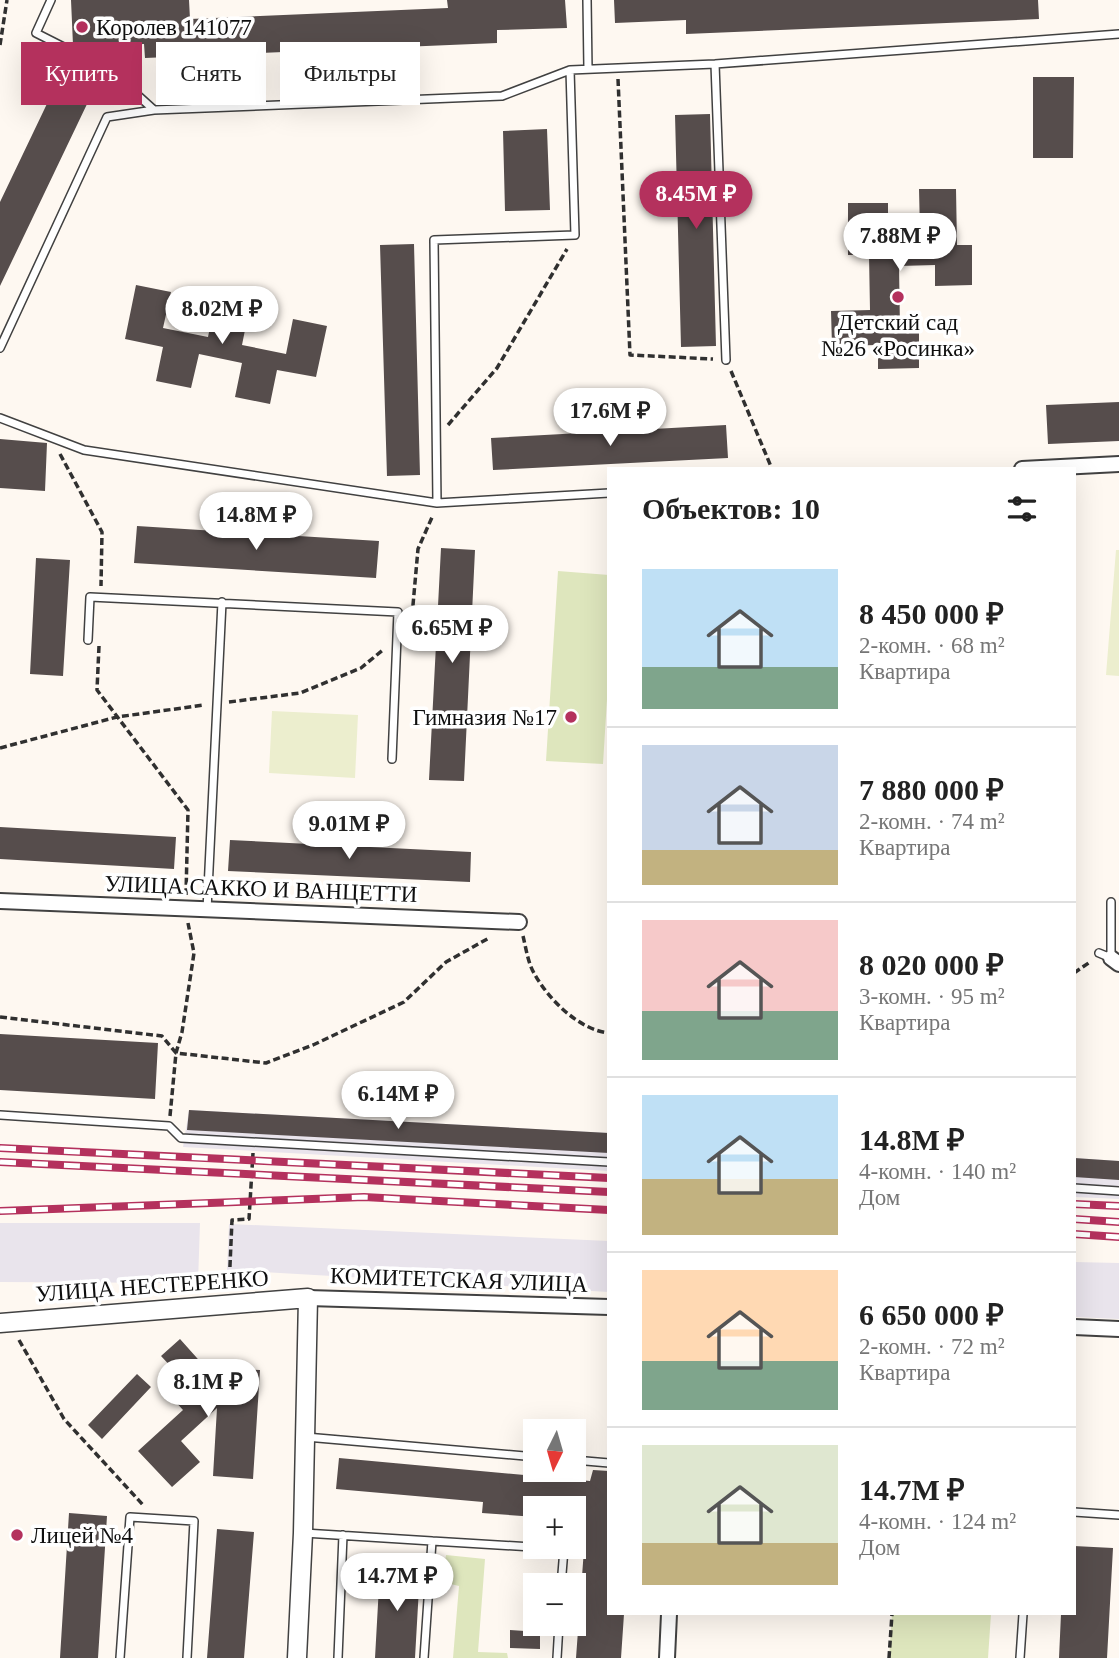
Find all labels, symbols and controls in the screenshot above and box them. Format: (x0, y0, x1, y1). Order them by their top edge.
place label: Королев 141077 (96, 15, 252, 40)
marker: Королев 141077 (74, 19, 90, 35)
chip: Купить (21, 42, 142, 105)
chip: Снять (156, 42, 266, 105)
chip: Фильтры (280, 42, 420, 105)
pin: 8.45M ₽ (631, 172, 761, 231)
text: 8.45M ₽ (655, 181, 737, 206)
pin: 7.88M ₽ (835, 214, 965, 273)
text: 7.88M ₽ (859, 223, 941, 248)
pin: 8.02M ₽ (157, 286, 287, 346)
marker: Детский сад №26 «Росинка» (890, 289, 906, 305)
text: 8.02M ₽ (181, 296, 263, 321)
place label: Детский сад №26 «Росинка» (821, 310, 975, 361)
pin: 17.6M ₽ (545, 388, 675, 448)
text: 17.6M ₽ (569, 398, 651, 423)
icon: filters (1003, 490, 1041, 528)
pin: 14.8M ₽ (191, 492, 321, 552)
text: Объектов: 10 (642, 492, 820, 525)
text: 14.8M ₽ (215, 502, 297, 527)
icon: home (698, 597, 782, 681)
text: 8 450 000 ₽ (859, 597, 1004, 630)
pin: 6.65M ₽ (387, 606, 517, 665)
text: 6.65M ₽ (411, 615, 493, 640)
text: 2-комн. · 68 m² (859, 633, 1005, 658)
text: Квартира (859, 659, 950, 684)
place label: Гимназия №17 (413, 705, 557, 730)
marker: Гимназия №17 (563, 709, 579, 725)
icon: home (698, 773, 782, 857)
text: 7 880 000 ₽ (859, 773, 1004, 806)
pin: 9.01M ₽ (284, 802, 414, 861)
text: 2-комн. · 74 m² (859, 809, 1005, 834)
text: 9.01M ₽ (308, 811, 390, 836)
text: Квартира (859, 835, 950, 860)
street label: УЛИЦА САККО И ВАНЦЕТТИ (104, 871, 418, 907)
icon: home (698, 948, 782, 1032)
text: 8 020 000 ₽ (859, 948, 1004, 981)
text: 3-комн. · 95 m² (859, 984, 1005, 1009)
text: Квартира (859, 1010, 950, 1035)
pin: 6.14M ₽ (333, 1072, 463, 1131)
text: 6.14M ₽ (357, 1081, 439, 1106)
icon: home (698, 1123, 782, 1207)
text: 14.8M ₽ (859, 1123, 965, 1156)
text: 4-комн. · 140 m² (859, 1159, 1016, 1184)
text: Дом (859, 1185, 900, 1210)
street label: КОМИТЕТСКАЯ УЛИЦА (330, 1263, 589, 1297)
street label: УЛИЦА НЕСТЕРЕНКО (35, 1265, 269, 1307)
icon: home (698, 1298, 782, 1382)
text: 6 650 000 ₽ (859, 1298, 1004, 1331)
text: 2-комн. · 72 m² (859, 1334, 1005, 1359)
pin: 8.1M ₽ (151, 1360, 265, 1419)
text: Квартира (859, 1360, 950, 1385)
text: 8.1M ₽ (173, 1369, 243, 1394)
north arrow (523, 1419, 586, 1482)
map controls (523, 1419, 586, 1636)
icon: home (698, 1473, 782, 1557)
text: 14.7M ₽ (859, 1473, 965, 1506)
button: + (523, 1496, 586, 1559)
text: 4-комн. · 124 m² (859, 1509, 1016, 1534)
place label: Лицей №4 (31, 1523, 133, 1548)
marker: Лицей №4 (9, 1527, 25, 1543)
text: Дом (859, 1535, 900, 1560)
pin: 14.7M ₽ (332, 1554, 462, 1613)
text: 14.7M ₽ (356, 1563, 438, 1588)
button: − (523, 1573, 586, 1636)

